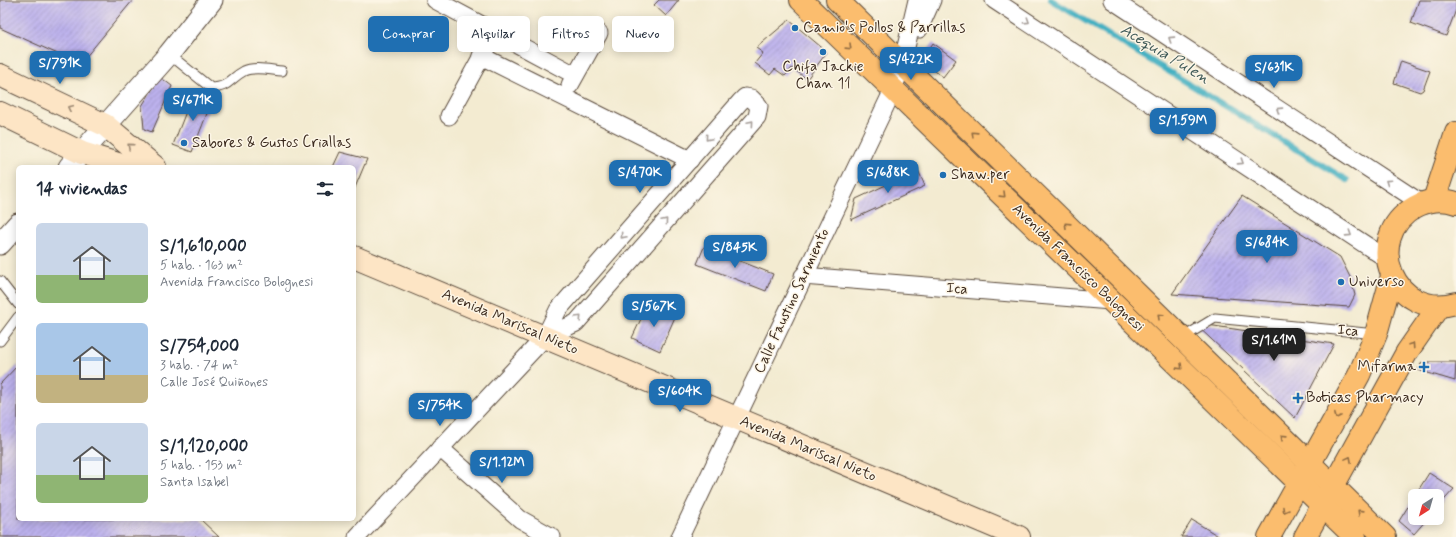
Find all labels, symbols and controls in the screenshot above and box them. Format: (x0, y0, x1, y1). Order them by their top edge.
chip: Comprar (368, 16, 449, 52)
chip: Alquilar (457, 16, 530, 52)
chip: Filtros (538, 16, 604, 52)
chip: Nuevo (612, 16, 674, 52)
one-way arrow (1023, 17, 1030, 24)
place label: Camio's Pollos & Parrillas (803, 18, 965, 38)
water label: Acequia Pulen (1116, 19, 1214, 89)
marker: Camio's Pollos & Parrillas (790, 23, 800, 33)
one-way arrow (1168, 36, 1175, 44)
one-way arrow (844, 42, 852, 49)
marker: Chifa Jackie Chan 11 (818, 47, 828, 57)
pin: S/422K (878, 47, 944, 81)
pin: S/791K (27, 51, 93, 85)
text: S/422K (889, 51, 933, 68)
text: S/791K (39, 55, 81, 72)
pin: S/631K (1241, 55, 1307, 89)
place label: Chifa Jackie Chan 11 (782, 57, 864, 94)
text: S/631K (1254, 59, 1294, 76)
pin: S/671K (160, 88, 226, 122)
text: S/671K (173, 92, 213, 109)
one-way arrow (67, 105, 74, 113)
pin: S/1.59M (1146, 108, 1220, 142)
one-way arrow (1277, 108, 1284, 115)
text: S/1.59M (1159, 112, 1207, 129)
one-way arrow (746, 120, 754, 128)
one-way arrow (971, 132, 979, 139)
place label: Sabores & Gustos Criallas (192, 133, 351, 153)
one-way arrow (706, 134, 713, 141)
marker: Sabores & Gustos Criallas (179, 138, 189, 148)
one-way arrow (127, 143, 135, 150)
one-way arrow (1236, 158, 1243, 165)
pin: S/470K (607, 160, 673, 194)
pin: S/688K (855, 160, 921, 194)
text: S/470K (618, 164, 662, 181)
text: S/688K (867, 164, 909, 181)
place label: Shaw.per (951, 165, 1010, 185)
marker: Shaw.per (938, 170, 948, 180)
text: 14 viviendas (36, 178, 127, 200)
icon: filters (314, 178, 336, 200)
one-way arrow (1385, 179, 1392, 186)
one-way arrow (998, 191, 1006, 198)
street label: Avenida Francisco Bolognesi (1007, 199, 1149, 337)
one-way arrow (661, 218, 668, 226)
one-way arrow (1064, 223, 1072, 230)
street label: Calle Faustino Sarmiento (750, 225, 834, 377)
one-way arrow (1345, 229, 1352, 237)
pin: S/684K (1234, 230, 1300, 264)
one-way arrow (620, 232, 627, 239)
text: S/684K (1245, 234, 1289, 251)
text: S/1,610,000 (160, 235, 247, 257)
pin: S/845K (702, 235, 768, 269)
icon: home (68, 239, 116, 287)
text: S/845K (713, 239, 757, 256)
text: 5 hab. · 163 m² (160, 257, 243, 274)
place label: Universo (1349, 272, 1404, 292)
text: Avenida Francisco Bolognesi (160, 274, 313, 291)
marker: Universo (1336, 277, 1346, 287)
street label: Ica (946, 278, 968, 300)
street label: Avenida Mariscal Nieto (439, 284, 581, 360)
pin: S/567K (621, 294, 687, 328)
text: S/567K (632, 298, 676, 315)
one-way arrow (1157, 313, 1165, 321)
one-way arrow (574, 315, 582, 323)
street label: Ica (1336, 320, 1360, 342)
pin: S/1.61M (1237, 328, 1311, 362)
text: S/1.61M (1251, 332, 1297, 349)
text: S/754,000 (160, 335, 239, 357)
icon: home (68, 339, 116, 387)
one-way arrow (1407, 343, 1414, 350)
text: 3 hab. · 74 m² (160, 357, 238, 374)
place label: Mifarma (1358, 357, 1417, 377)
one-way arrow (1175, 362, 1183, 370)
marker: Mifarma (1419, 362, 1429, 372)
text: Calle José Quiñones (160, 374, 268, 391)
pin: S/604K (647, 379, 713, 413)
text: S/604K (658, 383, 702, 400)
place label: Boticas Pharmacy (1306, 388, 1424, 408)
pin: S/754K (407, 393, 473, 427)
marker: Boticas Pharmacy (1293, 393, 1303, 403)
text: S/754K (418, 397, 462, 414)
street label: Avenida Mariscal Nieto (737, 411, 879, 487)
one-way arrow (1334, 411, 1342, 419)
one-way arrow (1280, 434, 1288, 442)
text: S/1,120,000 (160, 435, 248, 457)
icon: home (68, 439, 116, 487)
pin: S/1.12M (465, 450, 539, 484)
text: S/1.12M (479, 454, 525, 471)
one-way arrow (1344, 456, 1352, 463)
text: 5 hab. · 153 m² (160, 457, 243, 474)
text: Santa Isabel (160, 474, 229, 491)
north arrow (1408, 489, 1444, 525)
map controls (1408, 489, 1444, 525)
one-way arrow (1282, 506, 1289, 513)
one-way arrow (1357, 509, 1365, 517)

